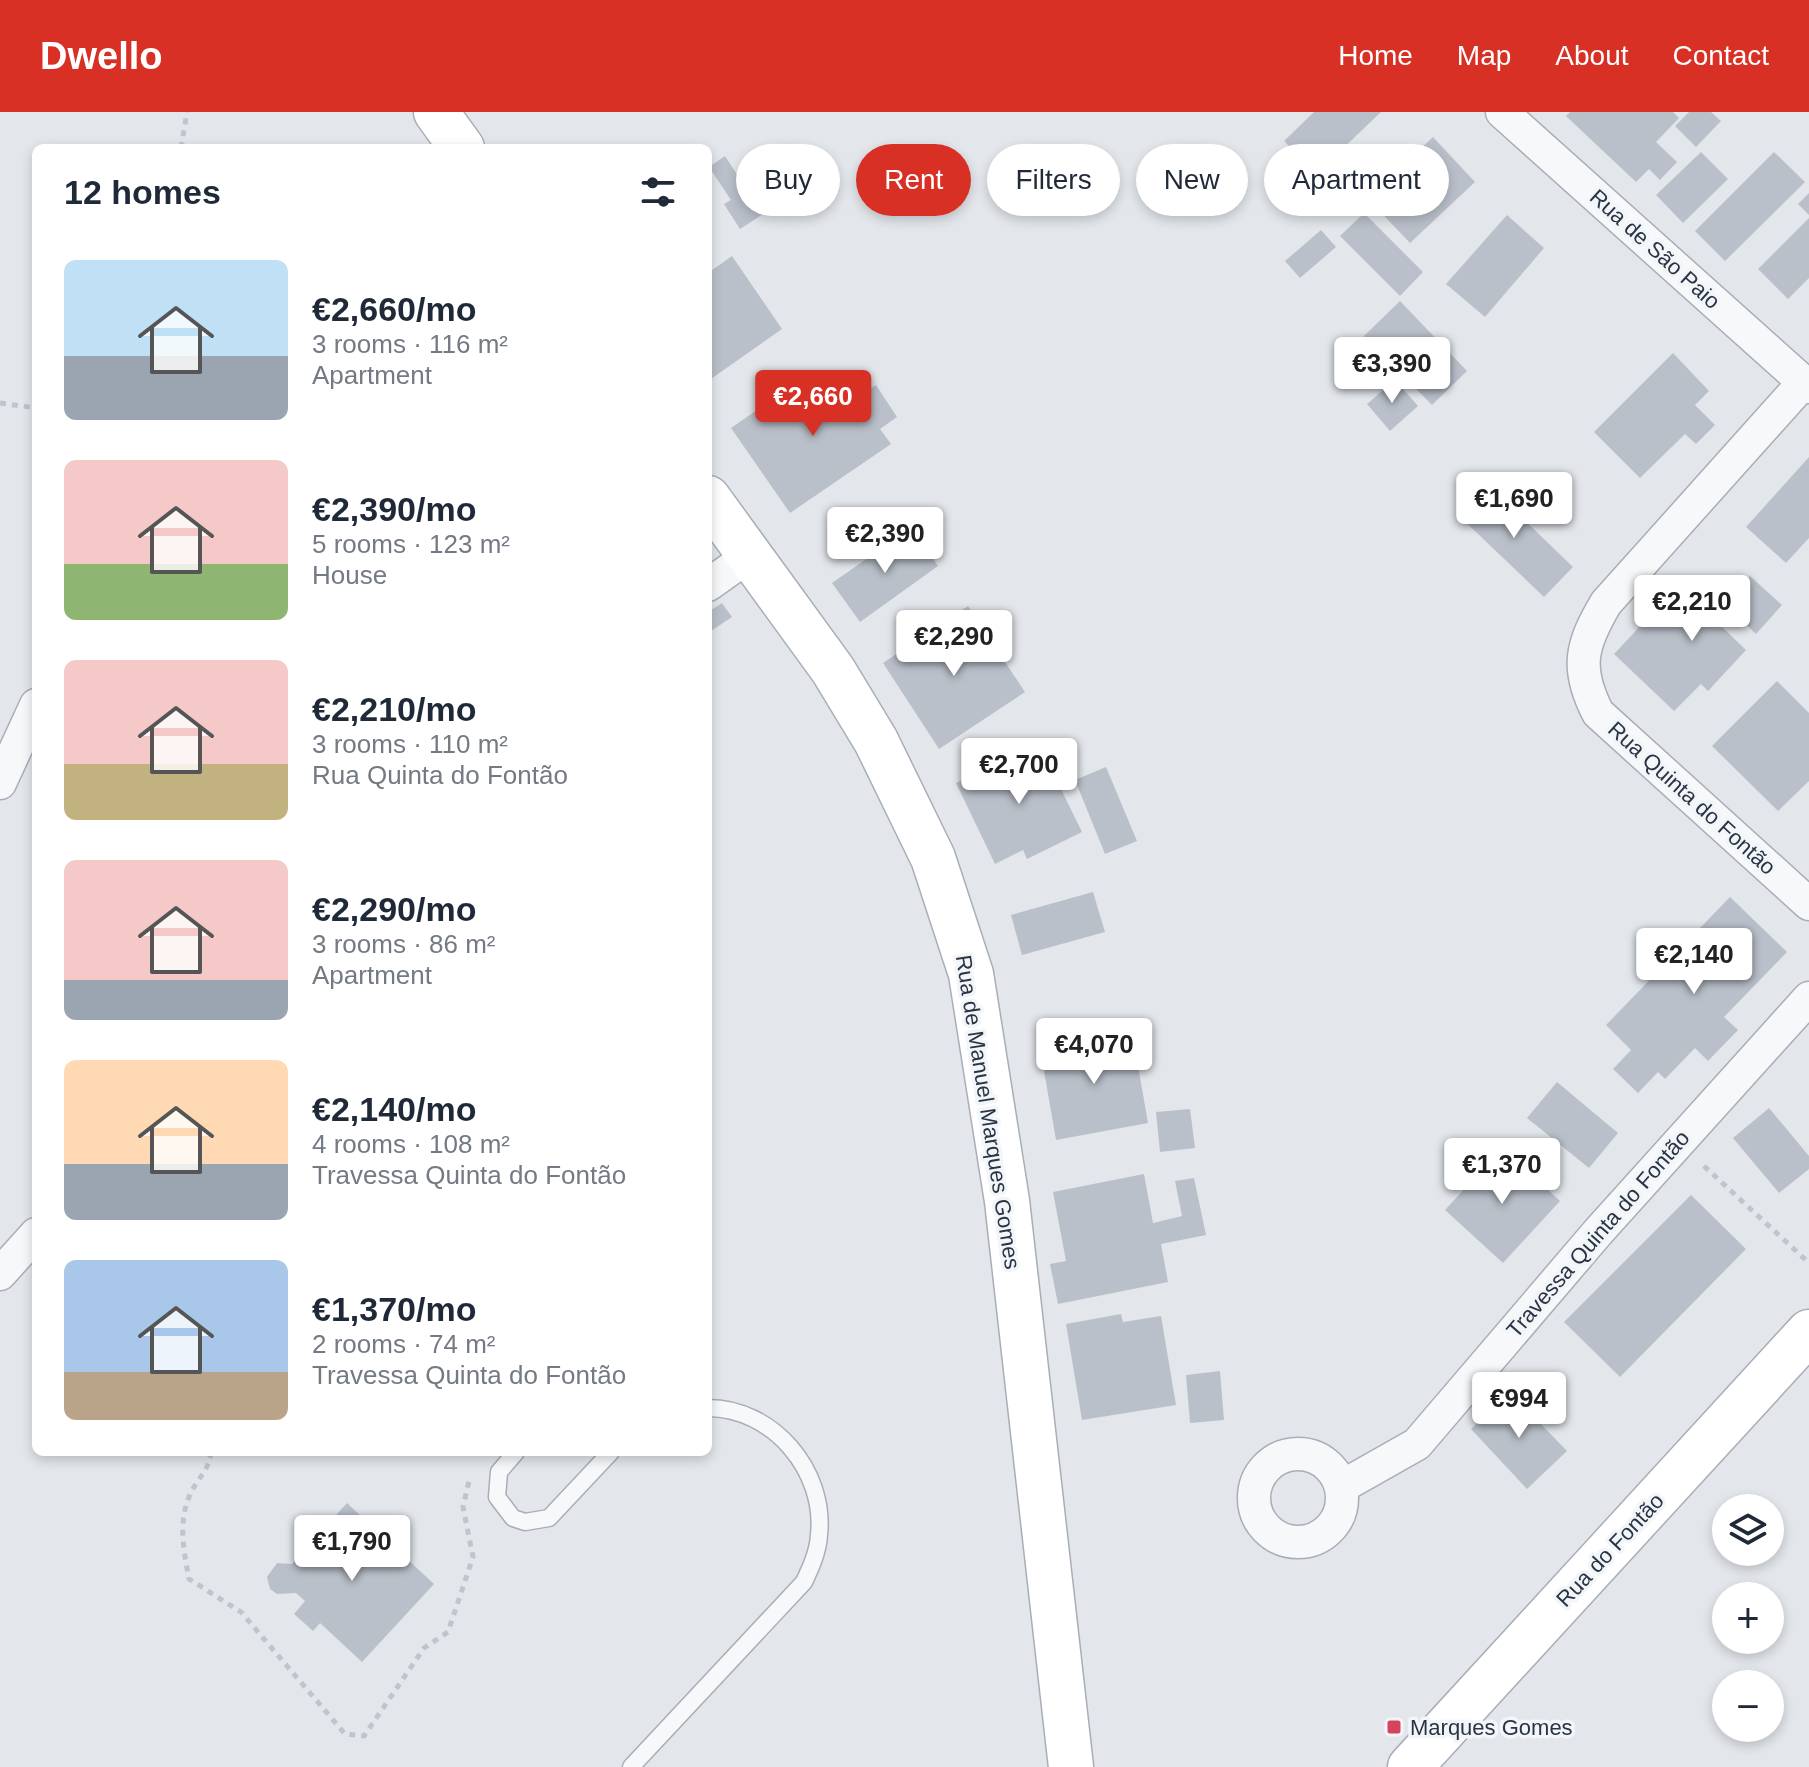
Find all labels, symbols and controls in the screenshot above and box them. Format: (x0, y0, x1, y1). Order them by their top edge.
text: Dwello (40, 35, 162, 77)
text: Home (1338, 40, 1413, 71)
text: Map (1457, 40, 1511, 71)
text: About (1555, 40, 1629, 71)
text: Contact (1673, 40, 1769, 71)
chip: Buy (736, 144, 840, 216)
chip: Rent (856, 144, 971, 216)
chip: Filters (987, 144, 1120, 216)
chip: New (1136, 144, 1248, 216)
chip: Apartment (1264, 144, 1449, 216)
icon: filters (636, 170, 680, 214)
text: 12 homes (64, 173, 221, 211)
street label: Rua de São Paio (1585, 184, 1725, 314)
text: €2,660/mo (312, 290, 476, 328)
icon: home (128, 292, 224, 388)
text: 3 rooms · 116 m² (312, 329, 508, 359)
pin: €3,390 (1327, 337, 1457, 405)
text: €3,390 (1352, 348, 1432, 378)
text: Apartment (312, 360, 432, 390)
pin: €2,660 (748, 370, 878, 438)
text: €2,660 (773, 381, 853, 411)
pin: €1,690 (1449, 472, 1579, 540)
text: €1,690 (1474, 483, 1554, 513)
text: €2,390/mo (312, 490, 476, 528)
icon: home (128, 492, 224, 588)
pin: €2,390 (820, 507, 950, 575)
text: €2,390 (845, 518, 925, 548)
text: 5 rooms · 123 m² (312, 529, 510, 559)
text: House (312, 560, 387, 590)
pin: €2,210 (1627, 575, 1757, 643)
text: €2,210 (1652, 586, 1732, 616)
pin: €2,290 (889, 610, 1019, 678)
text: €2,290 (914, 621, 994, 651)
text: €2,210/mo (312, 690, 476, 728)
icon: home (128, 692, 224, 788)
street label: Rua Quinta do Fontão (1603, 716, 1781, 880)
text: 3 rooms · 110 m² (312, 729, 508, 759)
pin: €2,700 (954, 738, 1084, 806)
text: €2,700 (979, 749, 1059, 779)
text: Rua Quinta do Fontão (312, 760, 568, 790)
text: €2,290/mo (312, 890, 476, 928)
icon: home (128, 892, 224, 988)
pin: €2,140 (1629, 928, 1759, 996)
text: 3 rooms · 86 m² (312, 929, 496, 959)
text: €2,140 (1654, 939, 1734, 969)
street label: Rua de Manuel Marques Gomes (951, 953, 1025, 1271)
text: Apartment (312, 960, 432, 990)
pin: €4,070 (1029, 1018, 1159, 1086)
text: €4,070 (1054, 1029, 1134, 1059)
text: €2,140/mo (312, 1090, 476, 1128)
icon: home (128, 1092, 224, 1188)
street label: Travessa Quinta do Fontão (1501, 1126, 1695, 1342)
text: 4 rooms · 108 m² (312, 1129, 510, 1159)
pin: €1,370 (1437, 1138, 1567, 1206)
text: €1,370 (1462, 1149, 1542, 1179)
text: Travessa Quinta do Fontão (312, 1160, 626, 1190)
text: €1,370/mo (312, 1290, 476, 1328)
icon: home (128, 1292, 224, 1388)
text: 2 rooms · 74 m² (312, 1329, 496, 1359)
text: Travessa Quinta do Fontão (312, 1360, 626, 1390)
pin: €994 (1472, 1372, 1566, 1440)
text: €994 (1490, 1383, 1548, 1413)
street label: Rua do Fontão (1551, 1488, 1669, 1612)
map controls (1712, 1494, 1784, 1742)
button: layers (1712, 1494, 1784, 1566)
pin: €1,790 (287, 1515, 417, 1583)
text: €1,790 (312, 1526, 392, 1556)
button: + (1712, 1582, 1784, 1654)
button: − (1712, 1670, 1784, 1742)
place label: Marques Gomes (1410, 1715, 1573, 1740)
marker: Marques Gomes (1385, 1718, 1403, 1736)

